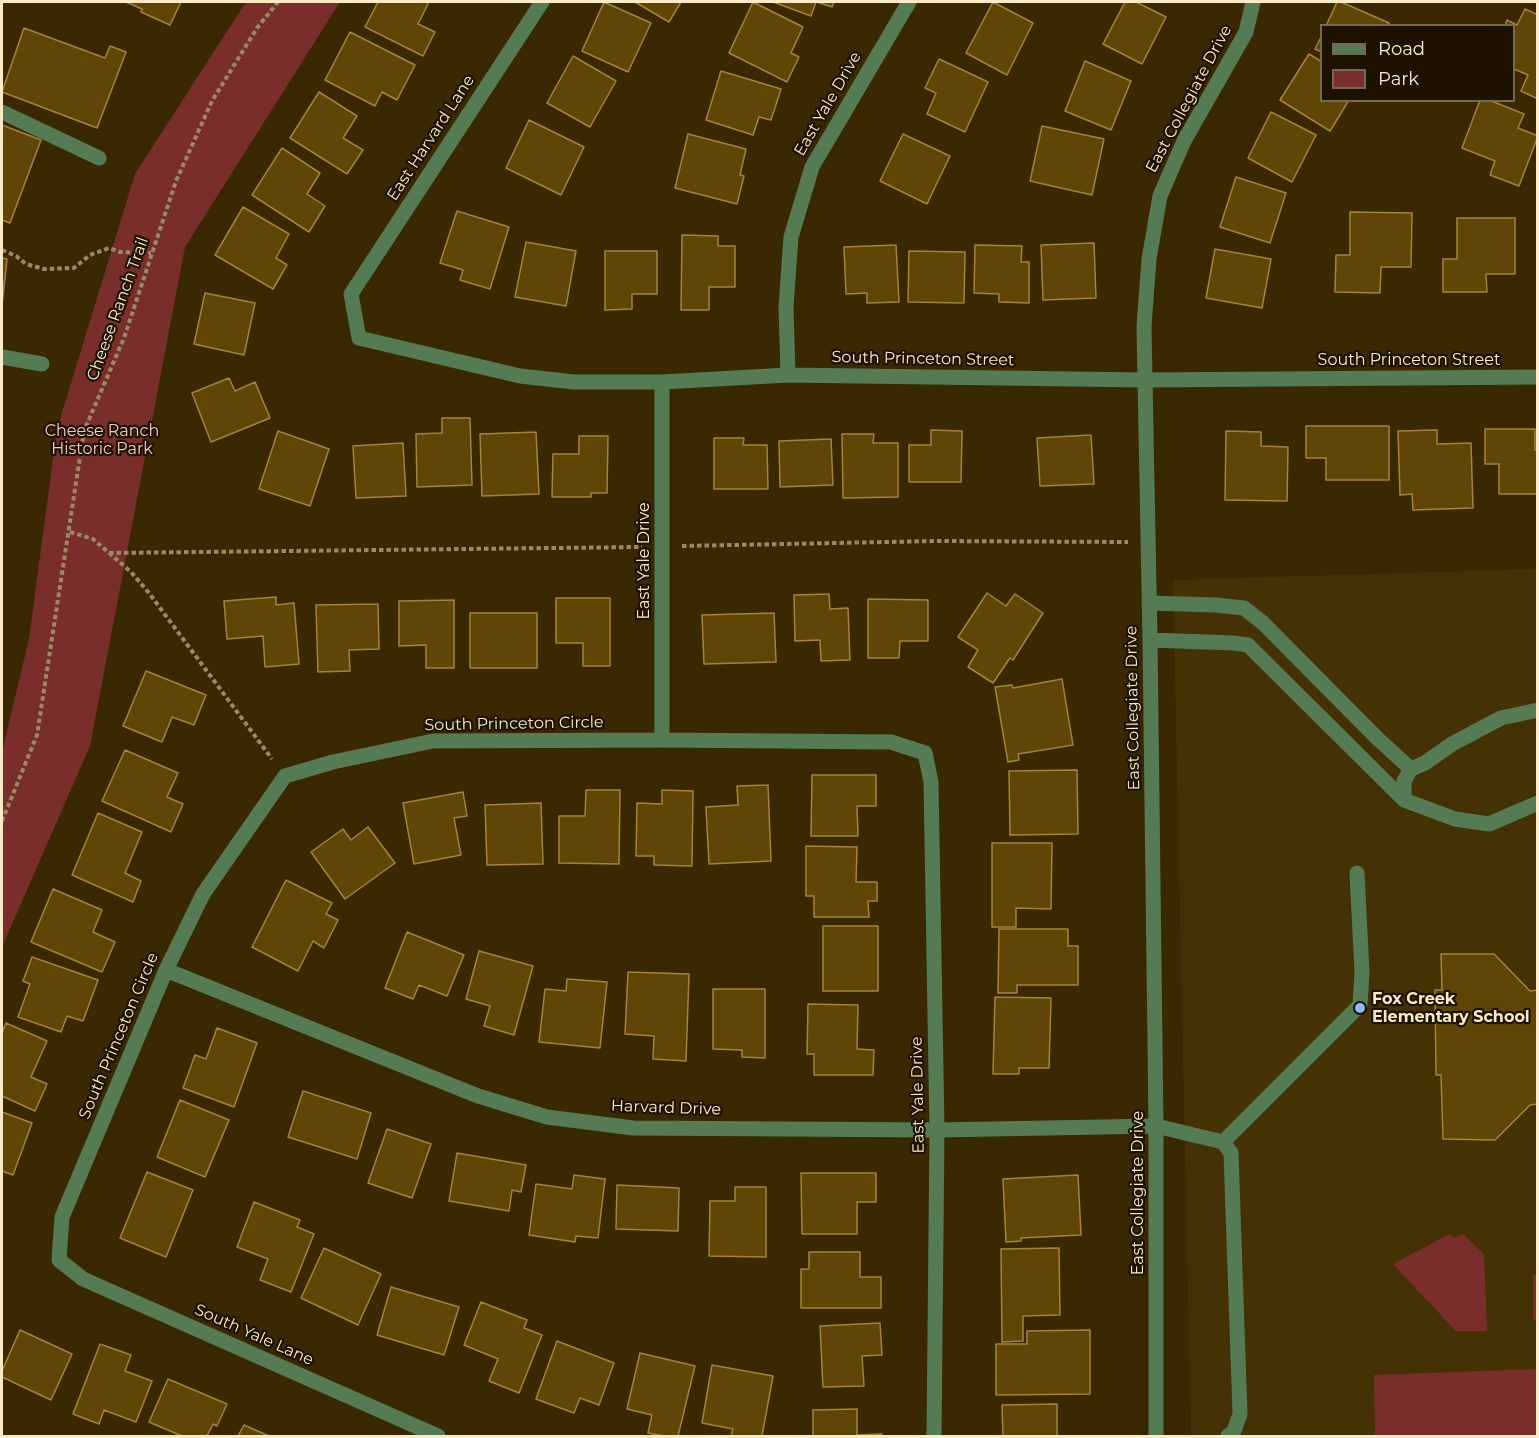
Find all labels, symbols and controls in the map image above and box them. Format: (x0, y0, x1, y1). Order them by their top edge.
street label: East Collegiate Drive (1142, 22, 1236, 176)
legend (1320, 24, 1515, 102)
text: Road (1378, 38, 1425, 60)
street label: East Yale Drive (790, 48, 866, 160)
text: Park (1378, 68, 1419, 90)
street label: East Harvard Lane (383, 72, 479, 204)
street label: Cheese Ranch Trail (83, 235, 153, 383)
street label: South Princeton Street (831, 348, 1015, 370)
street label: South Princeton Street (1318, 350, 1500, 370)
park label: Cheese Ranch Historic Park (45, 421, 159, 459)
street label: East Yale Drive (634, 502, 654, 620)
street label: East Collegiate Drive (1122, 626, 1144, 790)
street label: South Princeton Circle (424, 713, 604, 735)
street label: South Princeton Circle (75, 950, 163, 1122)
place label: Fox Creek Elementary School (1372, 989, 1530, 1027)
marker: Fox Creek Elementary School (1353, 1001, 1367, 1015)
street label: East Yale Drive (907, 1036, 929, 1154)
street label: Harvard Drive (611, 1096, 721, 1120)
street label: East Collegiate Drive (1128, 1111, 1148, 1275)
street label: South Yale Lane (192, 1300, 316, 1370)

